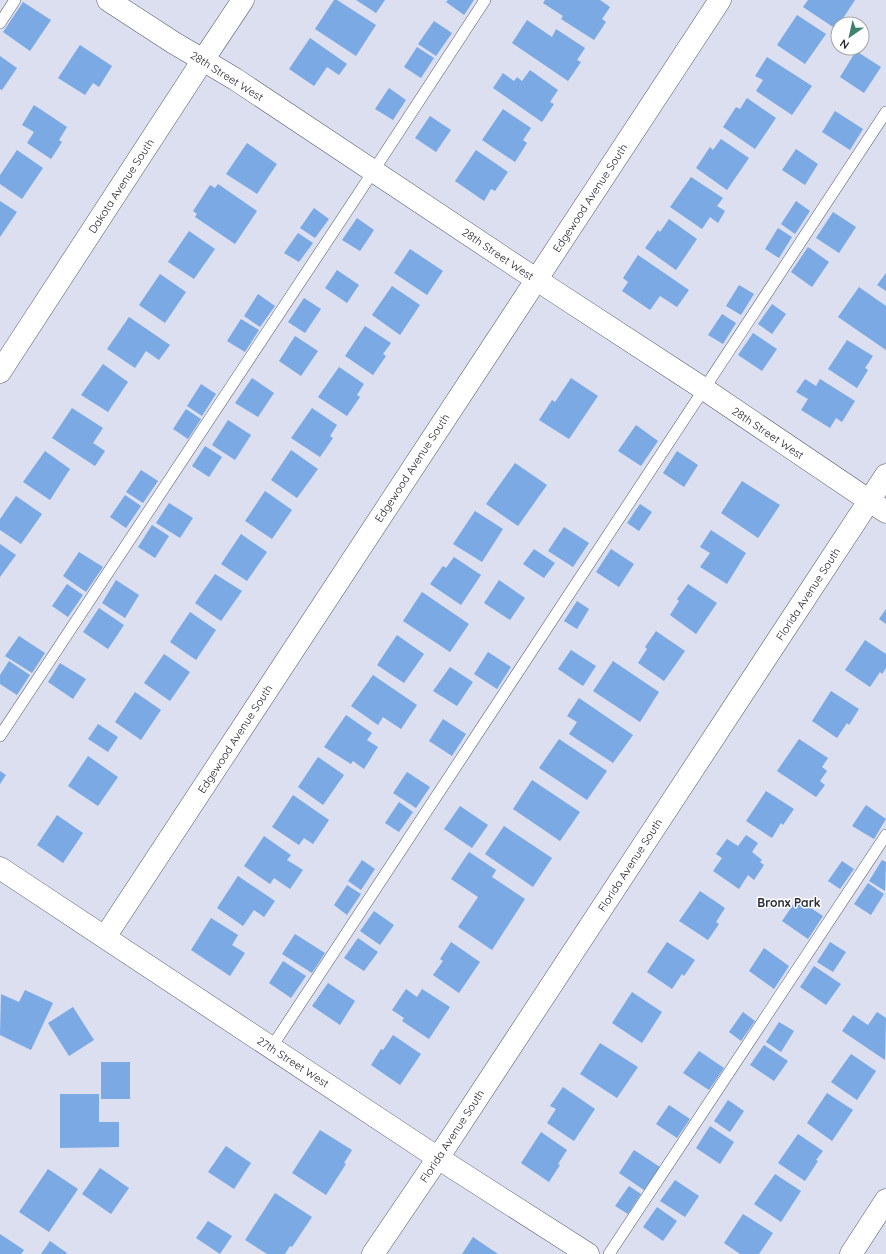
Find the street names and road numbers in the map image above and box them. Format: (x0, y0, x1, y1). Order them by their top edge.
street label: 28th Street West (188, 48, 266, 104)
street label: Dakota Avenue South (85, 136, 157, 236)
street label: Edgewood Avenue South (550, 141, 630, 255)
street label: 28th Street West (459, 225, 537, 283)
street label: 28th Street West (729, 404, 807, 462)
street label: Edgewood Avenue South (372, 411, 452, 525)
street label: Florida Avenue South (773, 545, 843, 643)
street label: Edgewood Avenue South (195, 682, 275, 796)
street label: Florida Avenue South (595, 816, 665, 914)
street label: 27th Street West (254, 1033, 332, 1091)
street label: Florida Avenue South (417, 1087, 487, 1185)

